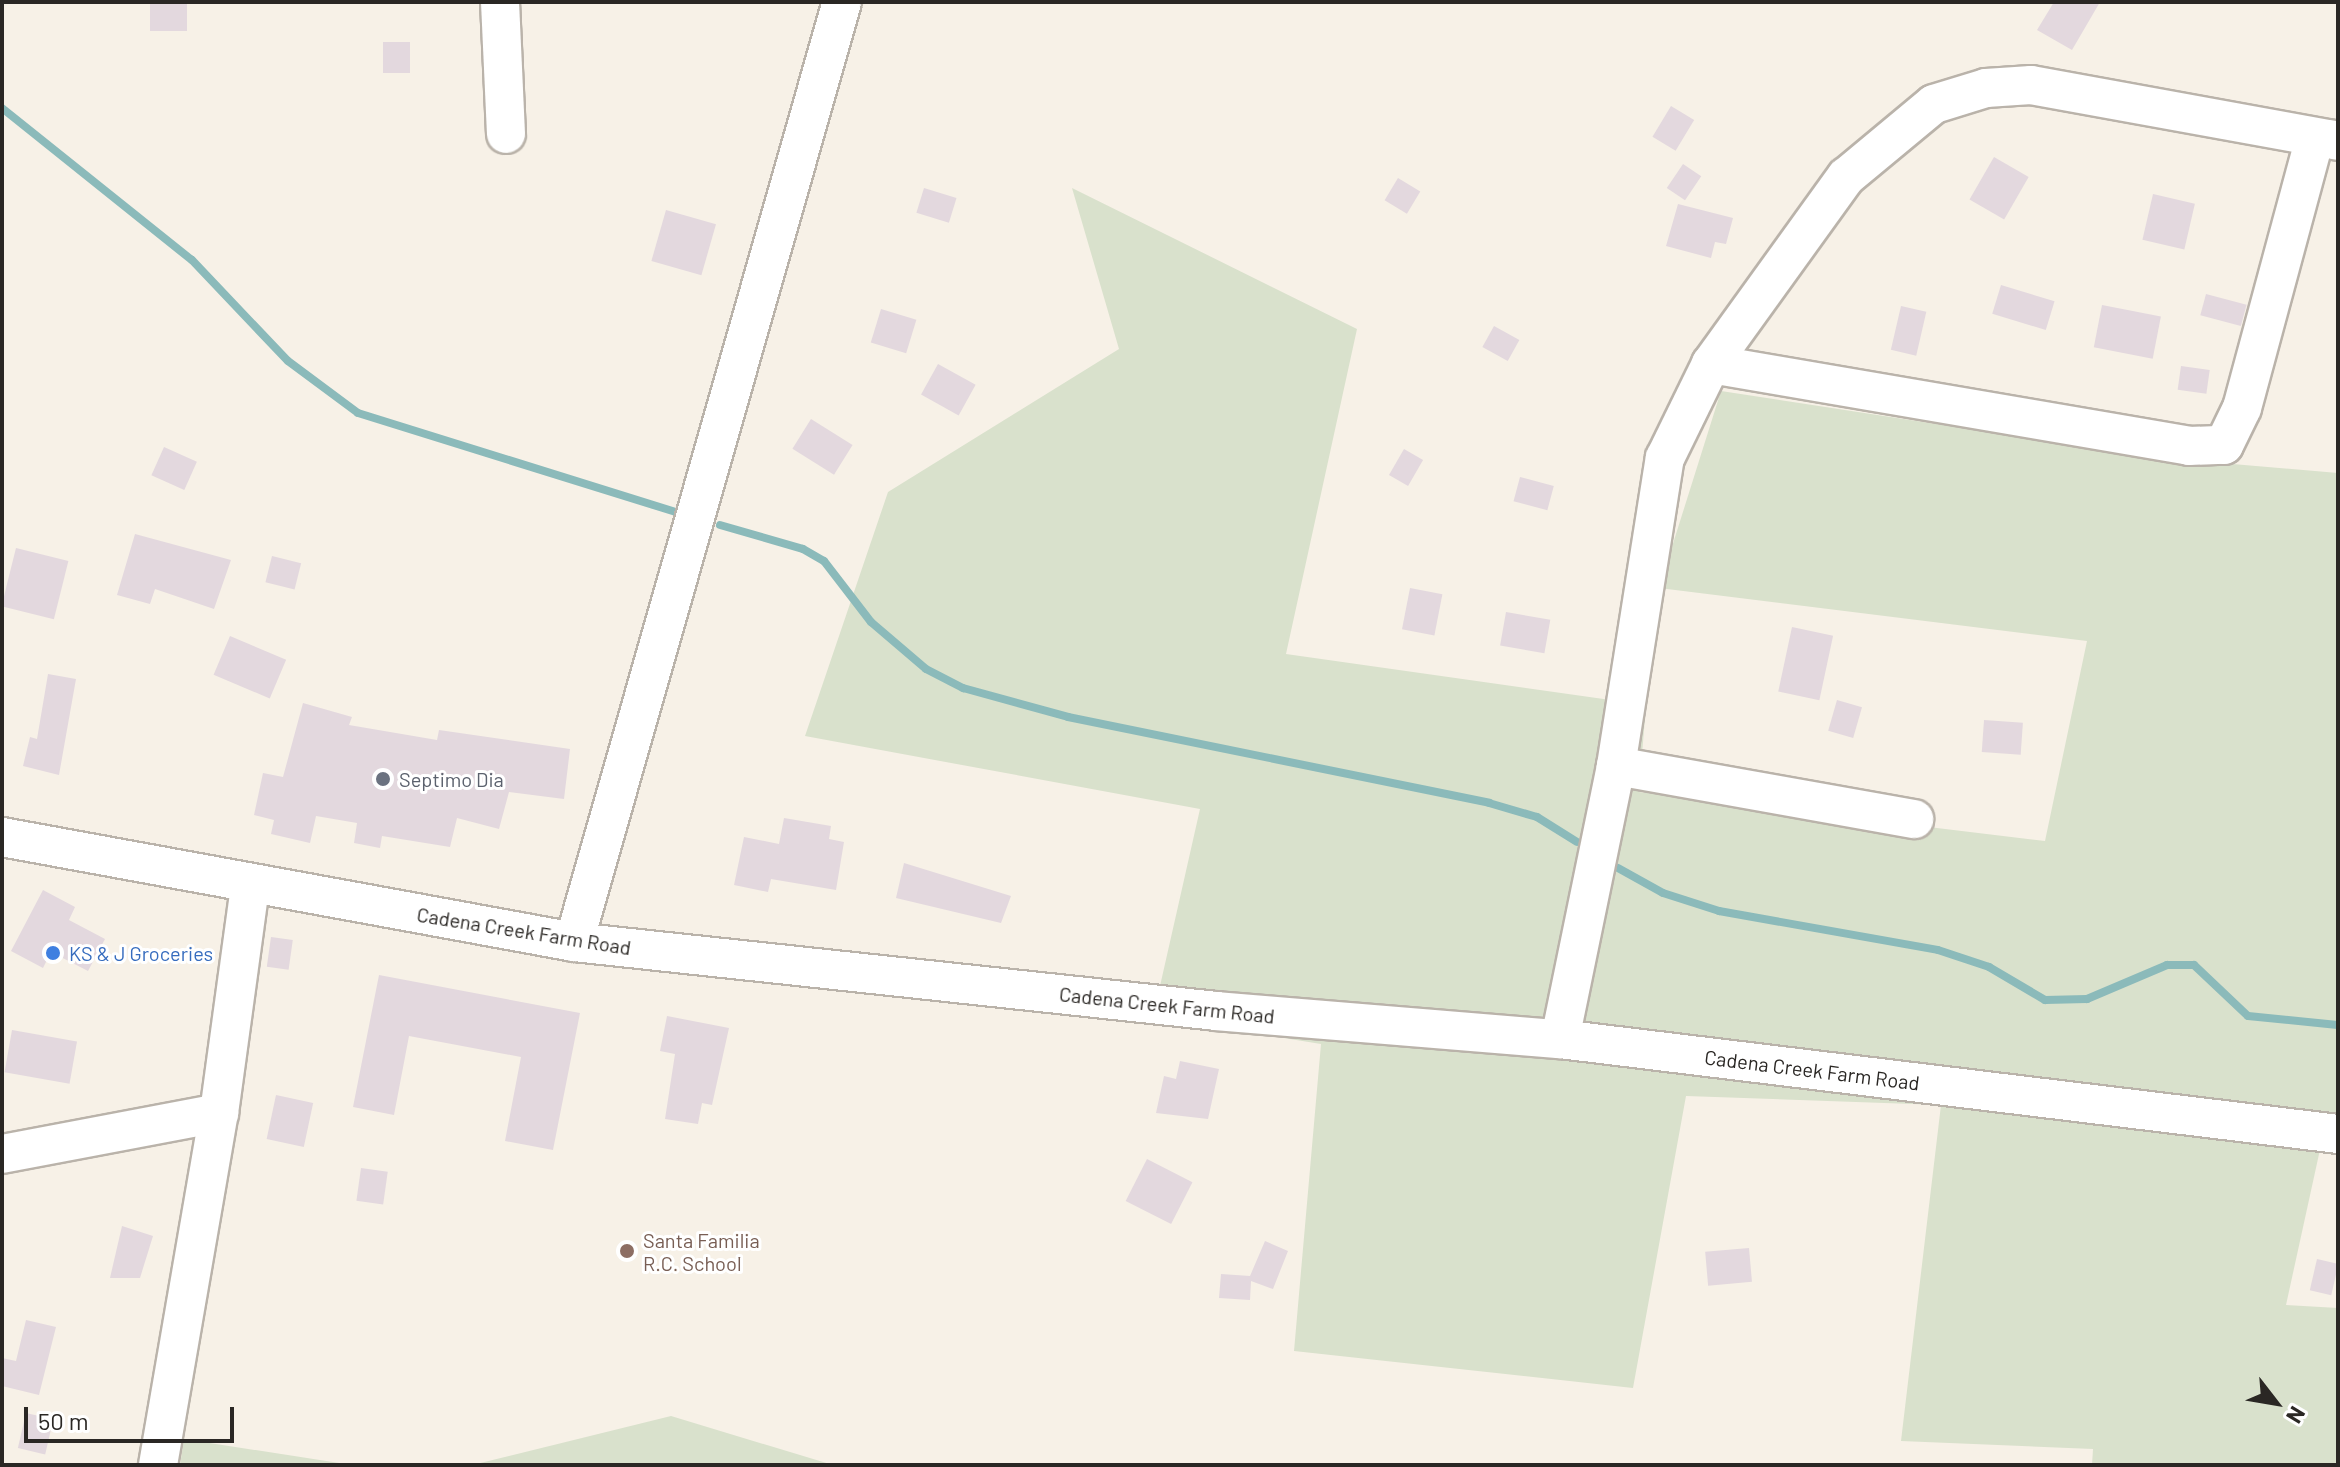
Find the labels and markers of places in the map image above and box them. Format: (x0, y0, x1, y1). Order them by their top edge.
place label: Septimo Dia (399, 767, 504, 791)
marker: Septimo Dia (374, 770, 392, 788)
place label: KS & J Groceries (69, 941, 213, 965)
marker: KS & J Groceries (44, 944, 62, 962)
place label: Santa Familia R.C. School (643, 1228, 760, 1275)
marker: Santa Familia R.C. School (618, 1242, 636, 1260)

